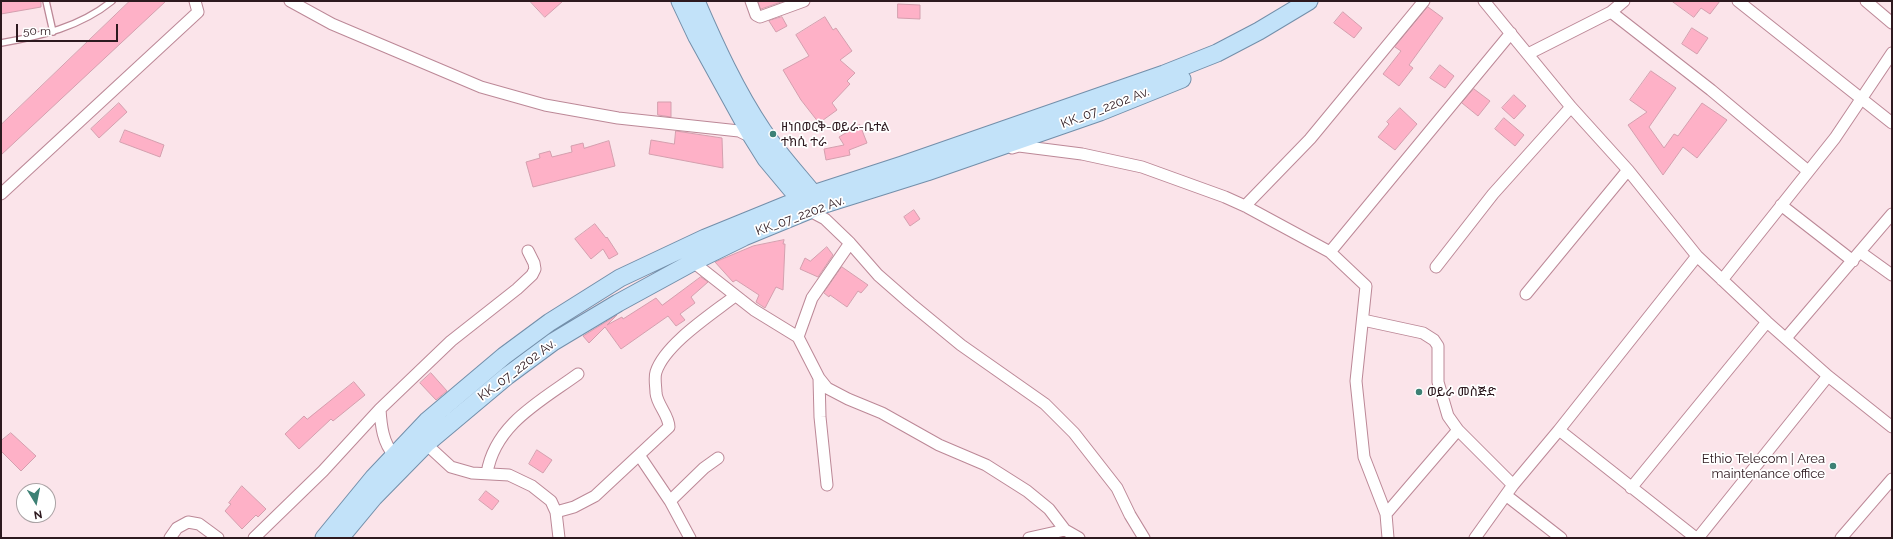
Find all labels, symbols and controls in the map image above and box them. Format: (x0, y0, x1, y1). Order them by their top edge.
scale bar (18, 16, 120, 42)
text: 50 m (23, 24, 51, 38)
street label: KK_07_2202 Av. (1059, 84, 1151, 132)
place label: ዘነበወርቅ-ወይራ-ቤተል ተክሲ ተራ (781, 119, 889, 150)
marker: ዘነበወርቅ-ወይራ-ቤተል ተክሲ ተራ (768, 129, 778, 139)
street label: KK_07_2202 Av. (754, 193, 846, 239)
street label: KK_07_2202 Av. (475, 336, 559, 404)
place label: ወይራ መስጅድ (1427, 384, 1496, 400)
marker: ወይራ መስጅድ (1414, 387, 1424, 397)
place label: Ethio Telecom | Area maintenance office (1702, 451, 1825, 482)
marker: Ethio Telecom | Area maintenance office (1828, 461, 1838, 471)
north arrow (16, 483, 56, 523)
text: N (33, 507, 43, 521)

